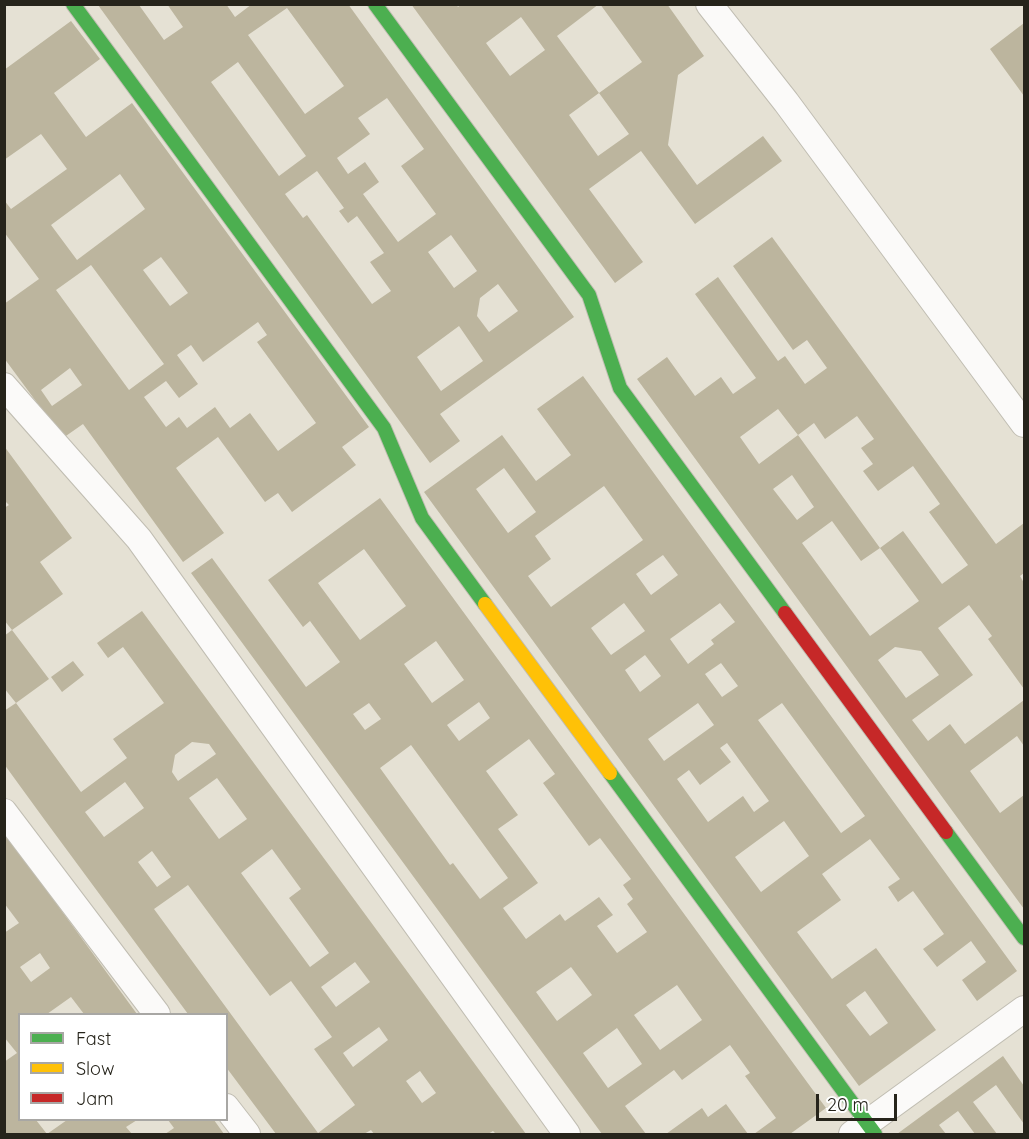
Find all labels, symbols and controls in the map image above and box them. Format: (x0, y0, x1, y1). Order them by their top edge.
legend (18, 1013, 228, 1121)
text: Fast (76, 1027, 111, 1050)
text: Slow (76, 1057, 114, 1080)
scale bar (819, 1082, 900, 1120)
text: Jam (76, 1087, 114, 1110)
text: 20 m (827, 1093, 869, 1116)

